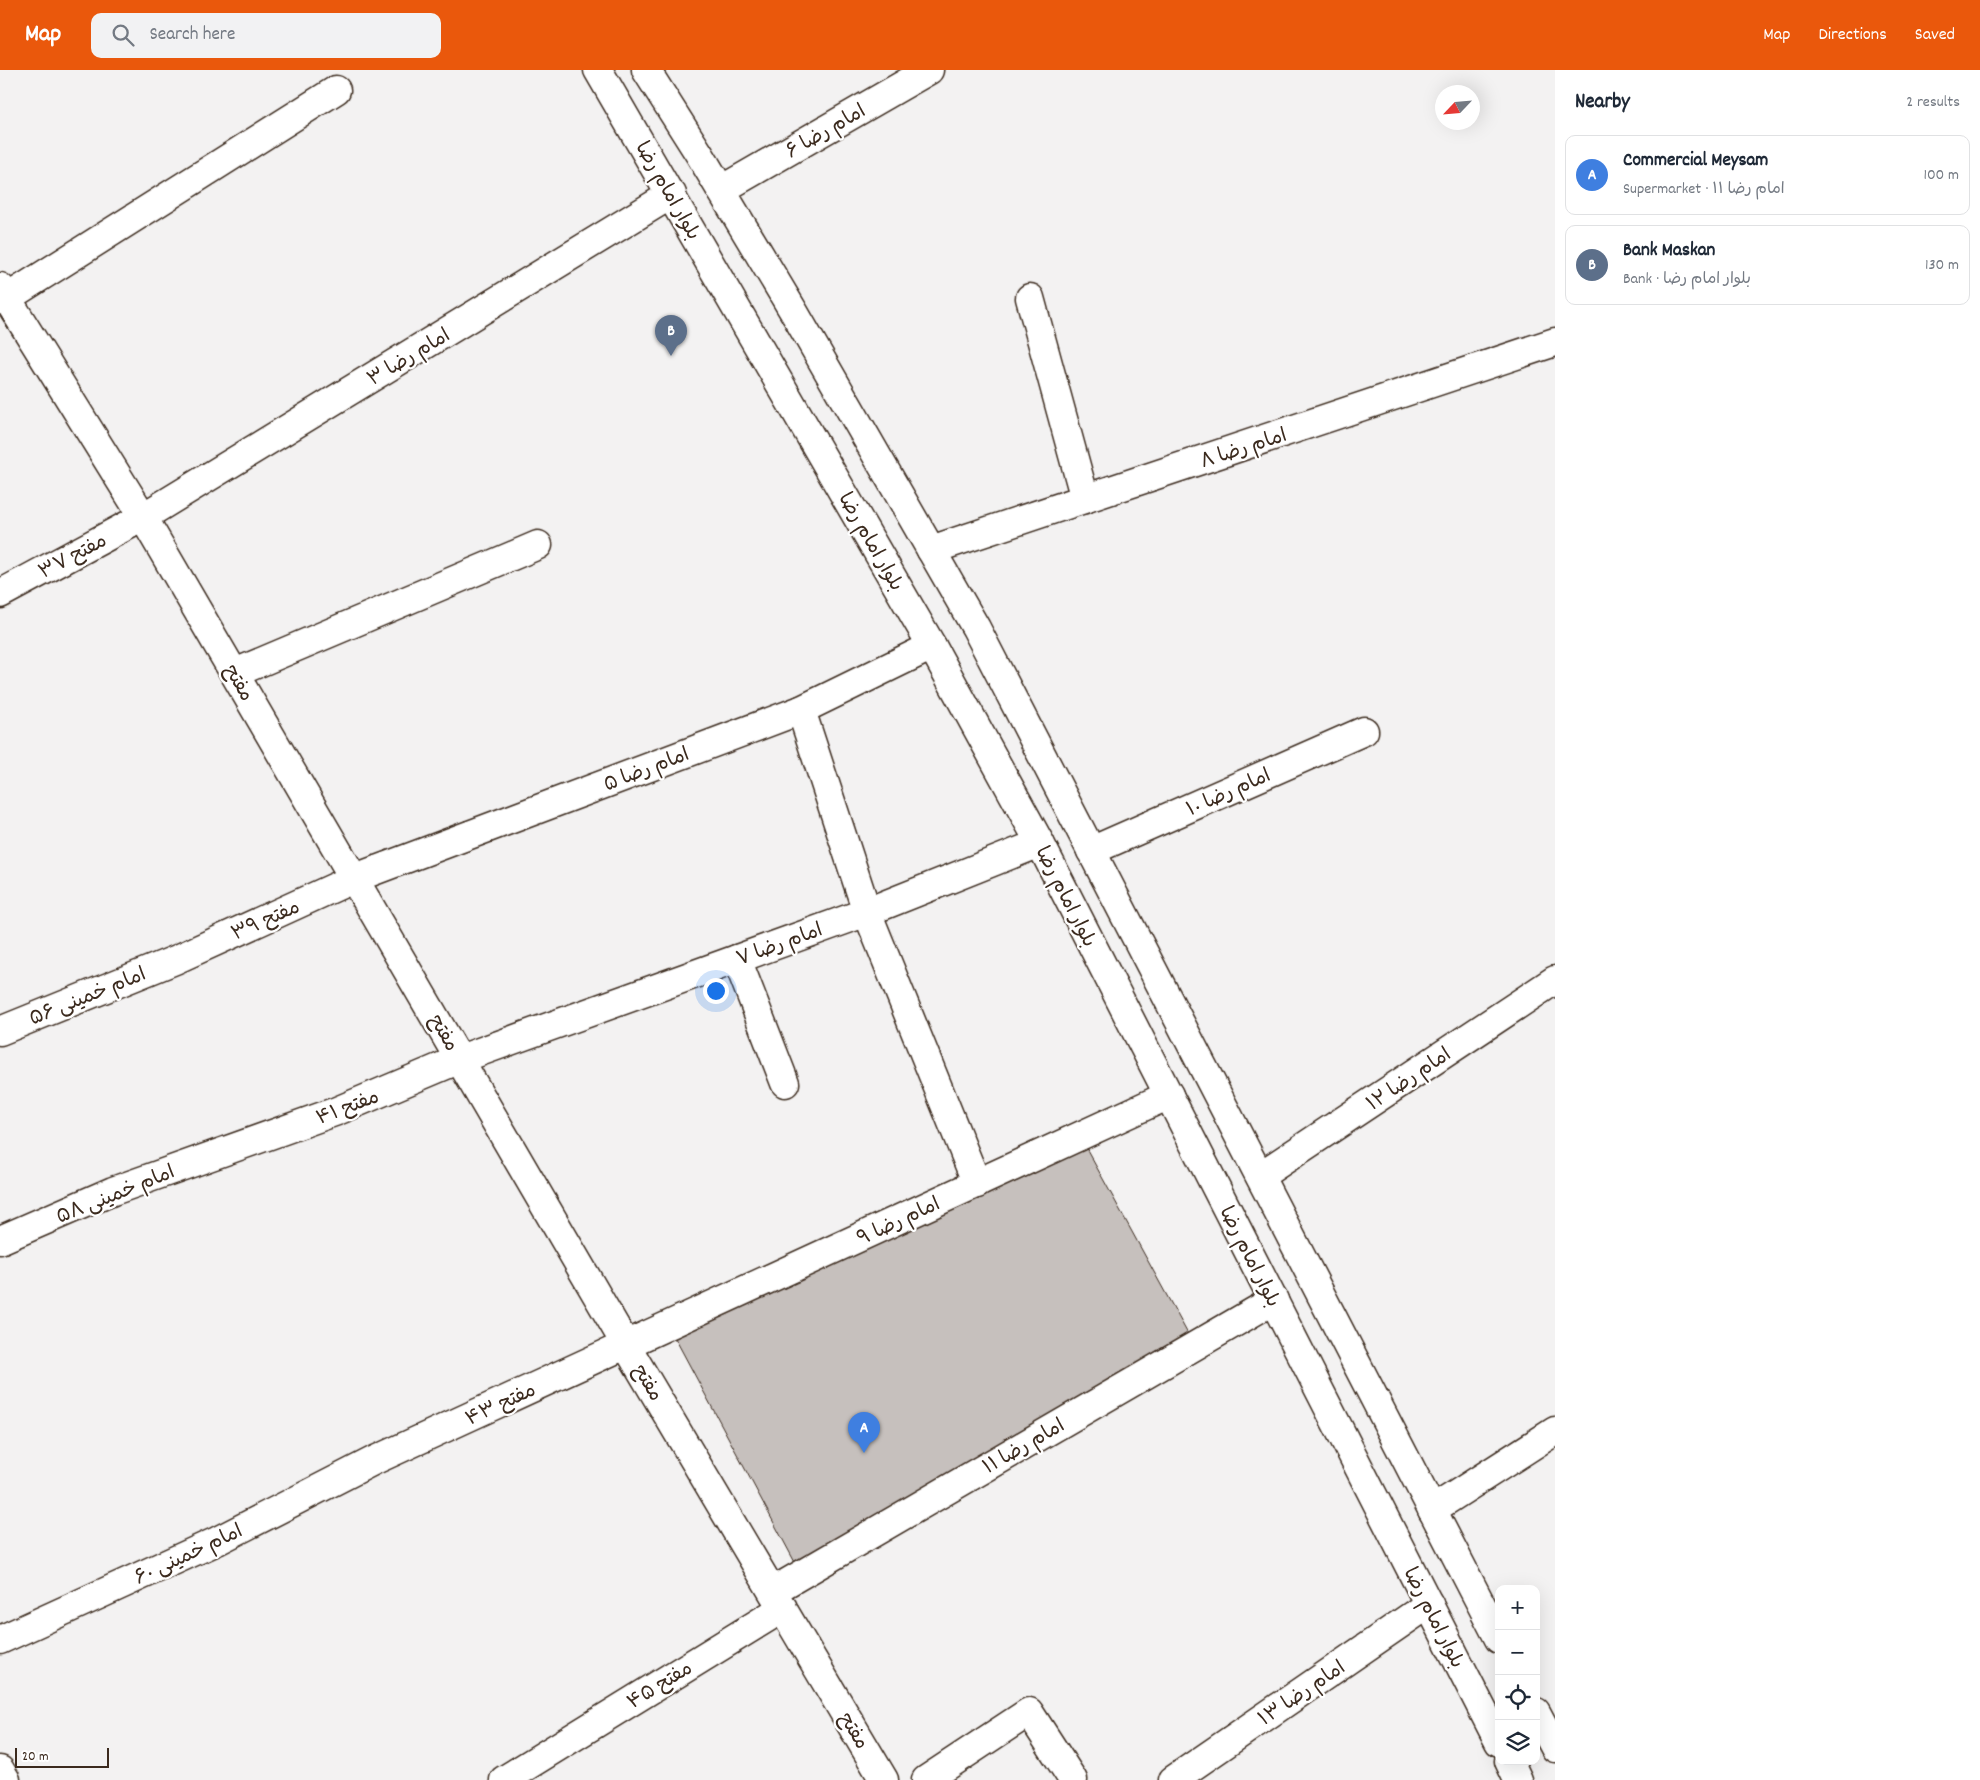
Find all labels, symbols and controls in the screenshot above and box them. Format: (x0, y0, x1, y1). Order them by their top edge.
search box (91, 13, 441, 58)
text: Map (25, 18, 61, 52)
icon: search (109, 21, 137, 49)
text: Search here (149, 22, 235, 49)
text: Map (1763, 23, 1790, 48)
text: Directions (1818, 23, 1887, 48)
text: Saved (1915, 23, 1955, 48)
north arrow (1435, 85, 1480, 130)
text: Nearby (1575, 88, 1630, 118)
text: 2 results (1906, 91, 1960, 114)
street label: امام رضا ۶ (781, 98, 872, 167)
street label: بلوار امام رضا (627, 137, 706, 246)
text: Commercial Meysam (1623, 148, 1768, 175)
text: A (1588, 164, 1596, 187)
text: 100 m (1923, 164, 1959, 187)
text: Supermarket · امام رضا ۱۱ (1623, 178, 1785, 201)
text: Bank Maskan (1623, 238, 1715, 265)
text: B (1588, 254, 1596, 277)
text: 130 m (1925, 254, 1959, 277)
text: Bank · بلوار امام رضا (1623, 268, 1751, 291)
pin: B (655, 315, 687, 356)
street label: امام رضا ۳ (363, 323, 456, 394)
street label: امام رضا ۸ (1197, 423, 1291, 477)
street label: بلوار امام رضا (830, 488, 909, 597)
street label: مفتح ۳۷ (34, 528, 113, 587)
street label: مفتح (216, 660, 259, 707)
street label: امام رضا ۵ (600, 742, 694, 800)
street label: امام رضا ۱۰ (1183, 763, 1276, 825)
street label: بلوار امام رضا (1027, 842, 1102, 953)
street label: مفتح ۳۹ (228, 894, 305, 949)
street label: امام رضا ۷ (733, 917, 827, 974)
street label: امام خمینی ۵۶ (25, 962, 151, 1034)
your location (703, 978, 729, 1004)
street label: مفتح (421, 1010, 464, 1057)
street label: امام رضا ۱۲ (1362, 1042, 1458, 1119)
street label: مفتح ۴۱ (312, 1084, 384, 1134)
street label: امام خمینی ۵۸ (53, 1159, 180, 1232)
street label: امام رضا ۹ (853, 1191, 945, 1254)
street label: بلوار امام رضا (1211, 1202, 1286, 1313)
street label: مفتح (624, 1360, 668, 1407)
street label: مفتح ۴۳ (461, 1377, 541, 1434)
pin: A (848, 1412, 880, 1453)
street label: امام رضا ۱۱ (978, 1413, 1071, 1482)
street label: امام خمینی ۶۰ (131, 1518, 248, 1593)
street label: بلوار امام رضا (1395, 1563, 1470, 1674)
map controls (1495, 1585, 1540, 1765)
button: + (1495, 1585, 1540, 1630)
button: − (1495, 1630, 1540, 1675)
street label: امام رضا ۱۳ (1254, 1655, 1352, 1734)
street label: مفتح ۴۵ (623, 1656, 699, 1718)
button: locate (1495, 1675, 1540, 1720)
street label: مفتح (830, 1708, 874, 1755)
button: layers (1495, 1720, 1540, 1765)
scale bar (15, 1745, 109, 1768)
text: 20 m (22, 1747, 49, 1767)

